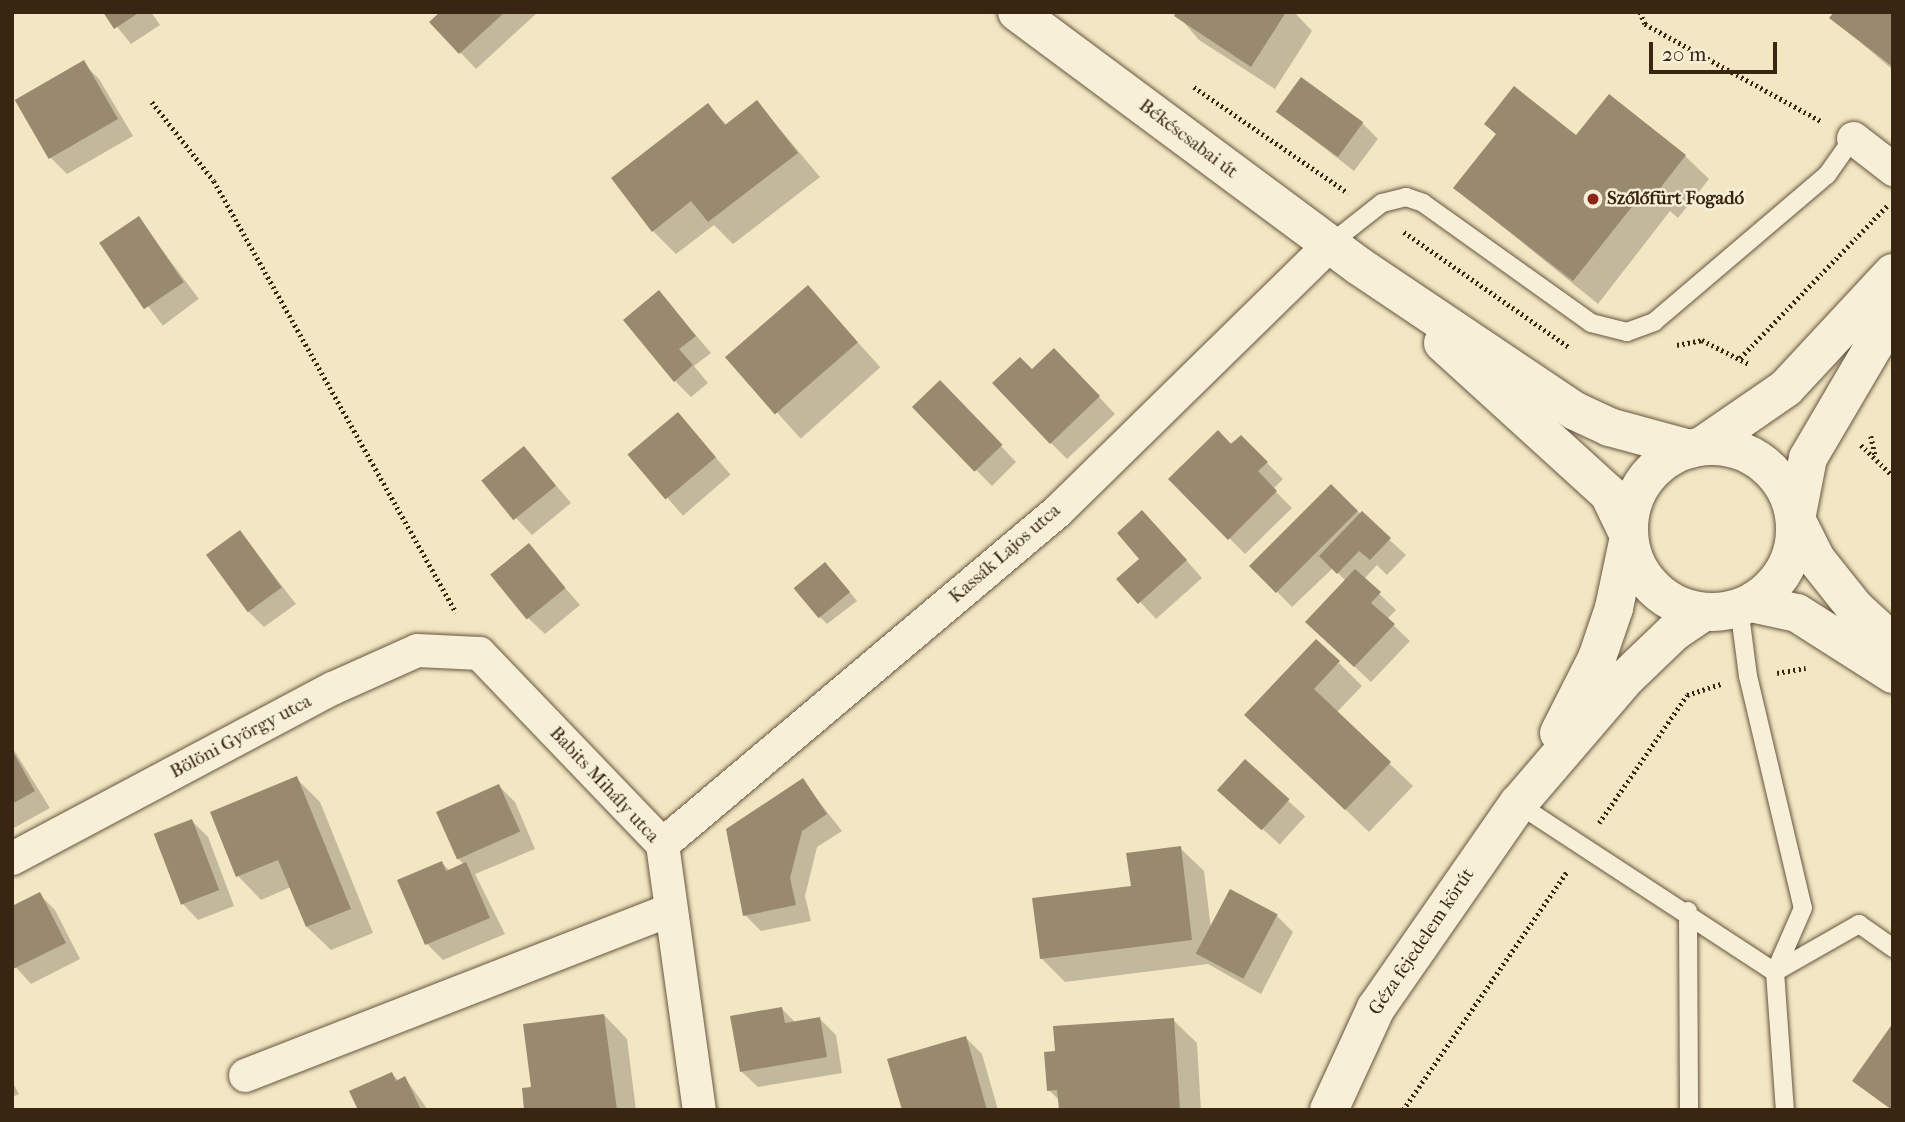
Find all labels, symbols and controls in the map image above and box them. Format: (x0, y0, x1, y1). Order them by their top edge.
scale bar (1653, 28, 1781, 72)
text: 20 m (1662, 42, 1706, 66)
street label: Békéscsabai út (1134, 94, 1242, 184)
place label: Szőlőfürt Fogadó (1607, 188, 1744, 210)
marker: Szőlőfürt Fogadó (1585, 191, 1601, 207)
street label: Kassák Lajos utca (945, 499, 1065, 609)
street label: Bölöni György utca (166, 690, 316, 784)
street label: Babits Mihály utca (544, 722, 664, 848)
street label: Géza fejedelem körút (1364, 864, 1480, 1020)

